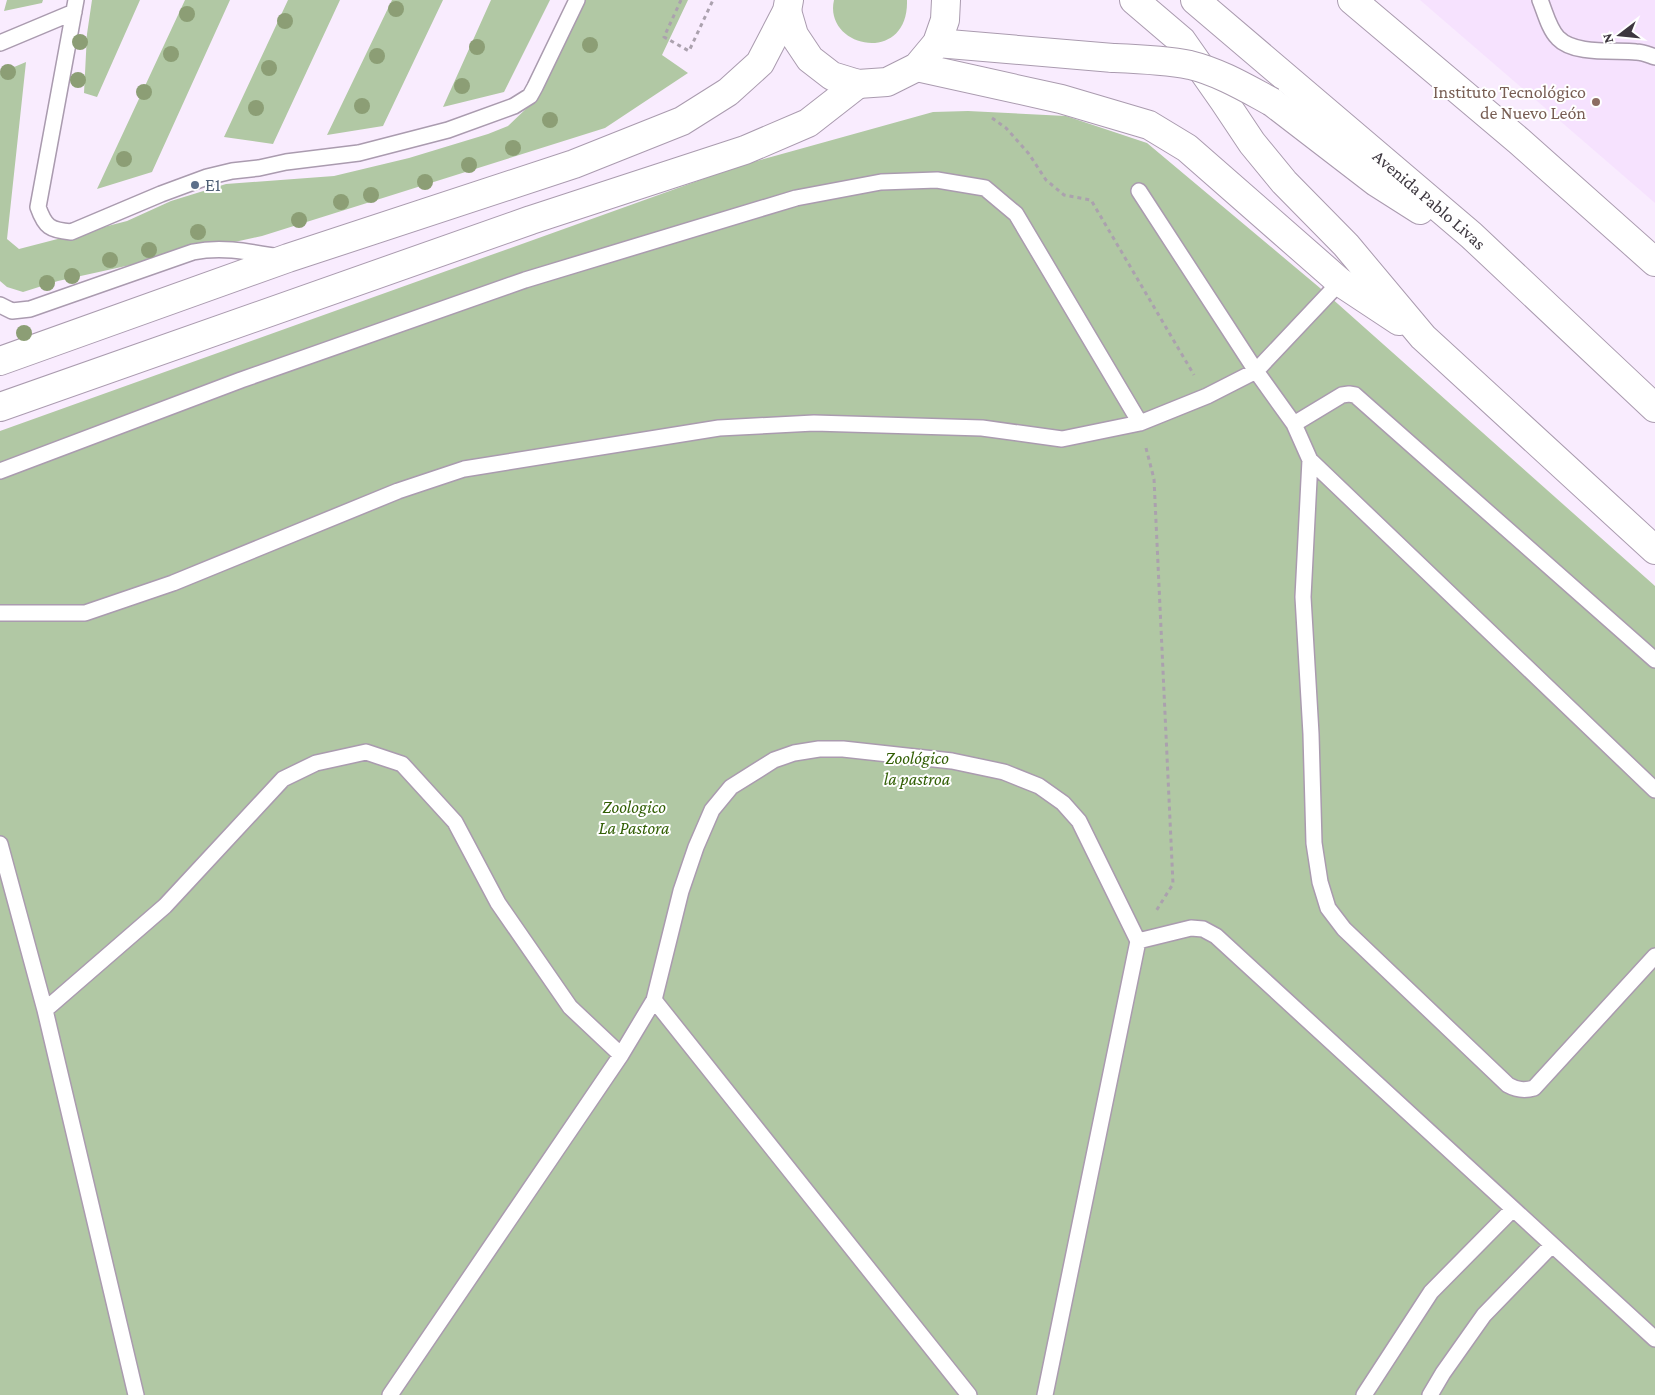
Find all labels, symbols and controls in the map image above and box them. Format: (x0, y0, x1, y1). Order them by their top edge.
north arrow (1595, 10, 1645, 60)
text: N (1598, 31, 1617, 45)
place label: Instituto Tecnológico de Nuevo León (1433, 82, 1586, 123)
marker: Instituto Tecnológico de Nuevo León (1590, 96, 1602, 108)
street label: Avenida Pablo Livas (1369, 146, 1490, 254)
place label: E1 (205, 175, 221, 195)
marker: E1 (189, 179, 201, 191)
park label: Zoológico la pastroa (884, 748, 951, 789)
park label: Zoologico La Pastora (599, 797, 670, 838)

